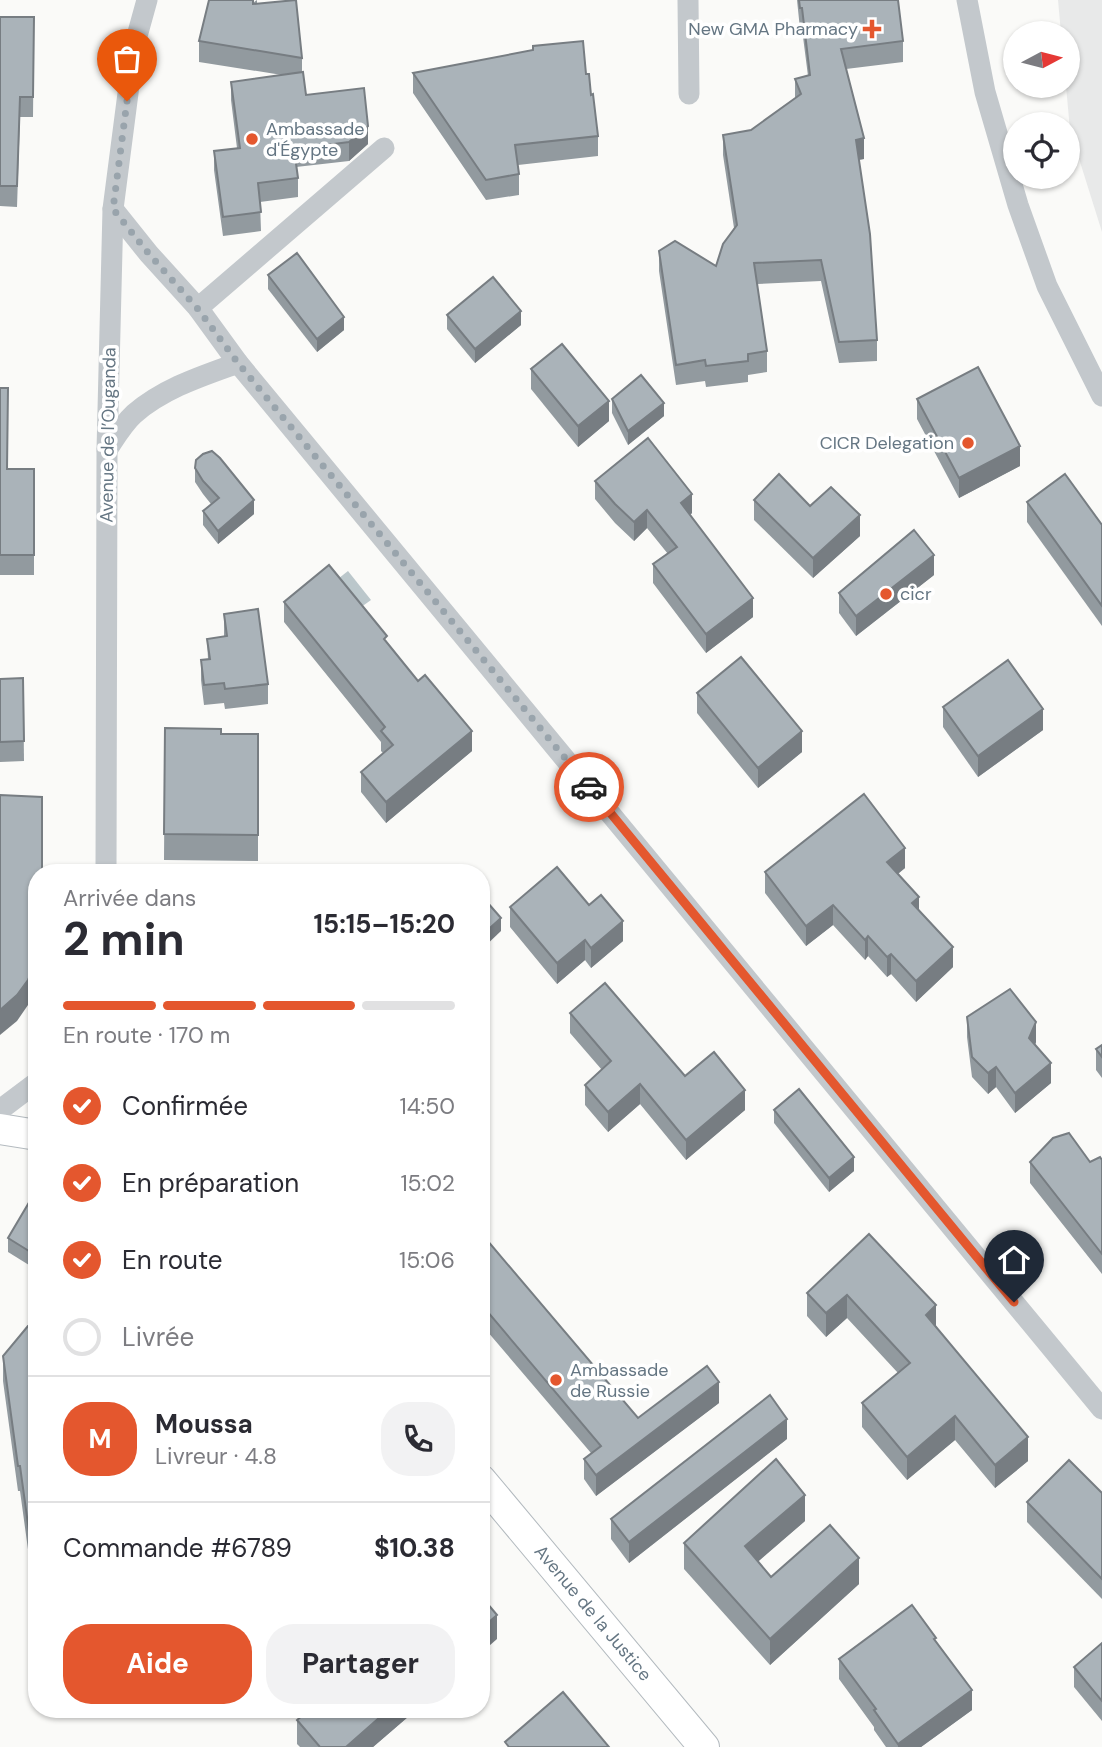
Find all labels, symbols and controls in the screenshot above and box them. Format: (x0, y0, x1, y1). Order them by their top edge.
place label: New GMA Pharmacy (688, 17, 858, 41)
marker: New GMA Pharmacy (864, 21, 880, 37)
north arrow (1003, 21, 1080, 98)
map controls (1003, 21, 1080, 189)
pin (97, 29, 157, 101)
icon: bag (108, 40, 146, 78)
button: locate (1003, 112, 1080, 189)
place label: Ambassade d'Égypte (266, 117, 364, 162)
marker: Ambassade d'Égypte (244, 131, 260, 147)
street label: Avenue de l’Ouganda (94, 347, 122, 523)
place label: CICR Delegation (820, 431, 954, 455)
marker: CICR Delegation (960, 435, 976, 451)
place label: cicr (900, 582, 932, 606)
marker: cicr (878, 586, 894, 602)
courier (554, 752, 624, 822)
icon: car (570, 768, 608, 806)
text: Arrivée dans (63, 883, 196, 913)
text: 15:15–15:20 (314, 907, 455, 941)
text: 2 min (63, 909, 185, 969)
text: En route · 170 m (63, 1020, 230, 1050)
icon: check (63, 1087, 101, 1125)
text: Confirmée (122, 1089, 248, 1123)
text: 14:50 (399, 1091, 455, 1121)
icon: check (63, 1164, 101, 1202)
text: En préparation (122, 1166, 299, 1200)
text: 15:02 (400, 1168, 455, 1198)
pin (984, 1230, 1044, 1302)
icon: check (63, 1241, 101, 1279)
icon: home (995, 1241, 1033, 1279)
text: En route (122, 1243, 223, 1277)
text: 15:06 (399, 1245, 455, 1275)
text: Livrée (122, 1320, 194, 1354)
place label: Ambassade de Russie (570, 1358, 668, 1403)
marker: Ambassade de Russie (548, 1372, 564, 1388)
button: phone (381, 1402, 455, 1476)
text: Moussa (155, 1407, 253, 1441)
text: M (88, 1422, 112, 1456)
text: Livreur · 4.8 (155, 1441, 277, 1471)
text: Commande #6789 (63, 1531, 292, 1565)
text: $10.38 (374, 1531, 455, 1565)
street label: Avenue de la Justice (529, 1540, 657, 1686)
button: Aide (63, 1624, 252, 1704)
button: Partager (266, 1624, 455, 1704)

